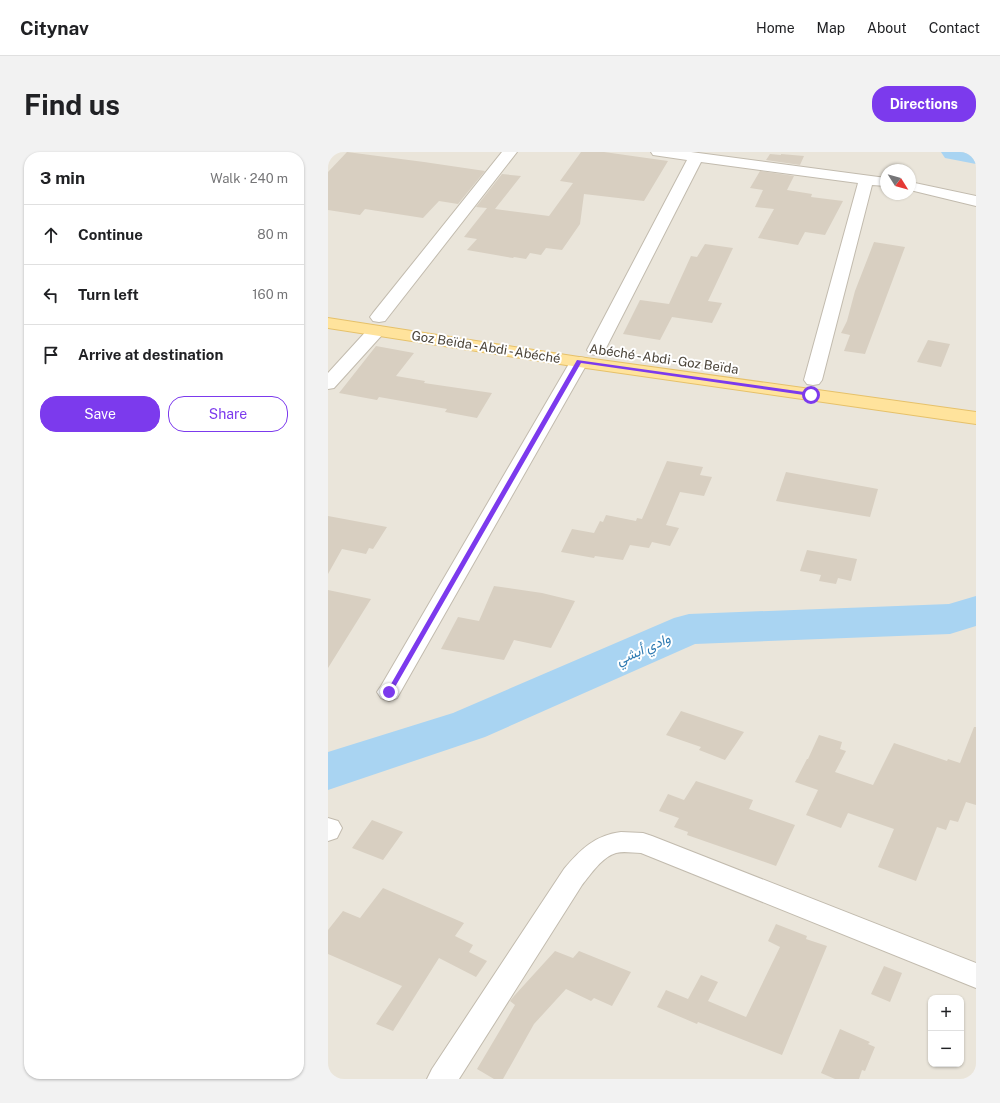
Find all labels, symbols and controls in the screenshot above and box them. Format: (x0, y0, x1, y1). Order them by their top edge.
text: Citynav (20, 17, 89, 39)
text: Home (756, 20, 795, 36)
text: Map (817, 20, 845, 36)
text: About (867, 20, 907, 36)
text: Contact (929, 20, 980, 36)
button: Directions (872, 86, 976, 122)
text: Find us (24, 88, 120, 121)
north arrow (880, 164, 916, 200)
text: 3 min (40, 168, 85, 188)
text: Walk · 240 m (210, 171, 288, 186)
icon: ahead (40, 224, 62, 246)
text: Continue (78, 226, 143, 243)
text: 80 m (257, 227, 288, 242)
icon: left (40, 284, 62, 306)
text: Turn left (78, 286, 139, 303)
text: 160 m (252, 287, 288, 302)
street label: Goz Beïda - Abdi - Abéché (410, 328, 562, 366)
street label: Abéché - Abdi - Goz Beïda (588, 341, 740, 377)
icon: arrive (40, 344, 62, 366)
text: Arrive at destination (78, 346, 223, 363)
route start (802, 386, 820, 404)
button: Save (40, 396, 160, 432)
button: Share (168, 396, 288, 432)
water label: وادي أبشي (613, 630, 675, 672)
route end (380, 683, 398, 701)
map controls (928, 995, 964, 1067)
button: + (928, 995, 964, 1031)
button: − (928, 1031, 964, 1067)

